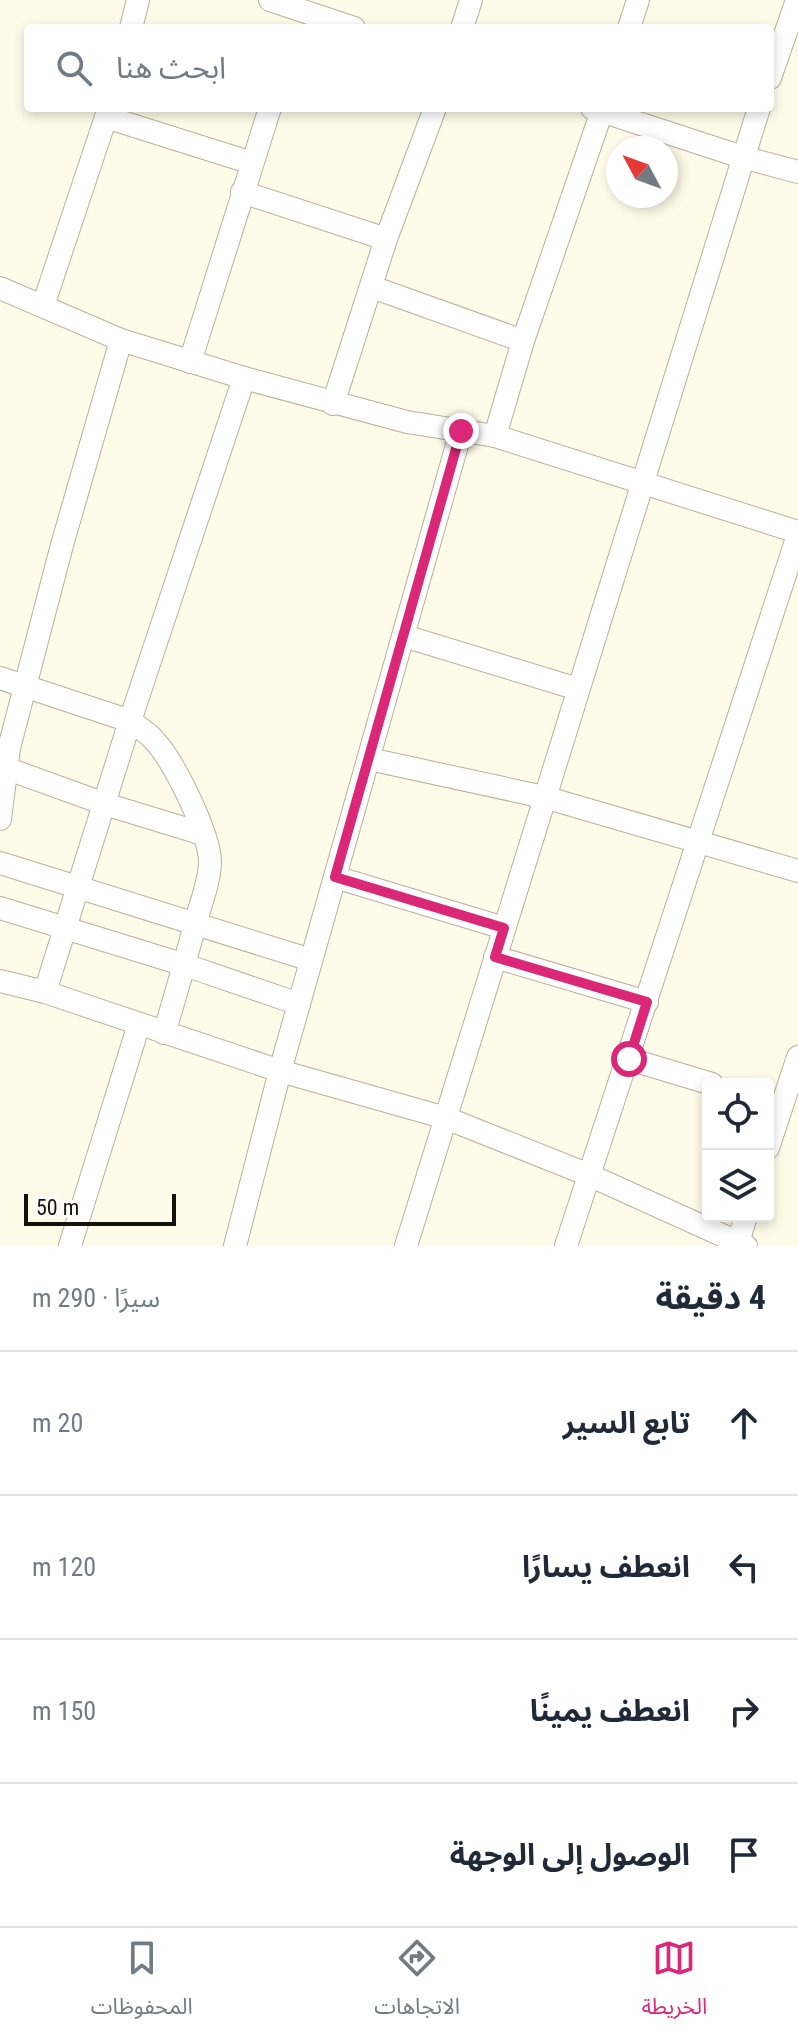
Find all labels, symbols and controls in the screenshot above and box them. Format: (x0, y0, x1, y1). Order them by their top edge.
search box (24, 24, 774, 112)
icon: search (52, 46, 96, 90)
text: ابحث هنا (116, 50, 226, 85)
north arrow (606, 136, 678, 208)
route end (443, 413, 479, 449)
route start (611, 1041, 647, 1077)
map controls (702, 1078, 774, 1222)
button: locate (702, 1078, 774, 1150)
button: layers (702, 1150, 774, 1222)
scale bar (24, 1190, 176, 1226)
text: 50 m (36, 1195, 79, 1220)
text: 4 دقيقة (655, 1277, 766, 1317)
text: سيرًا · 290 m (32, 1283, 160, 1313)
icon: ahead (722, 1401, 766, 1445)
text: تابع السير (563, 1405, 690, 1440)
text: 20 m (32, 1408, 83, 1438)
icon: left (722, 1545, 766, 1589)
text: انعطف يسارًا (522, 1549, 690, 1584)
text: 120 m (32, 1552, 96, 1582)
icon: right (722, 1689, 766, 1733)
text: انعطف يمينًا (530, 1693, 690, 1728)
text: 150 m (32, 1696, 96, 1726)
icon: arrive (722, 1833, 766, 1877)
text: الوصول إلى الوجهة (450, 1837, 690, 1872)
tab: المحفوظات (91, 1936, 193, 2030)
tab: الاتجاهات (374, 1936, 460, 2030)
tab: الخريطة (641, 1936, 707, 2030)

